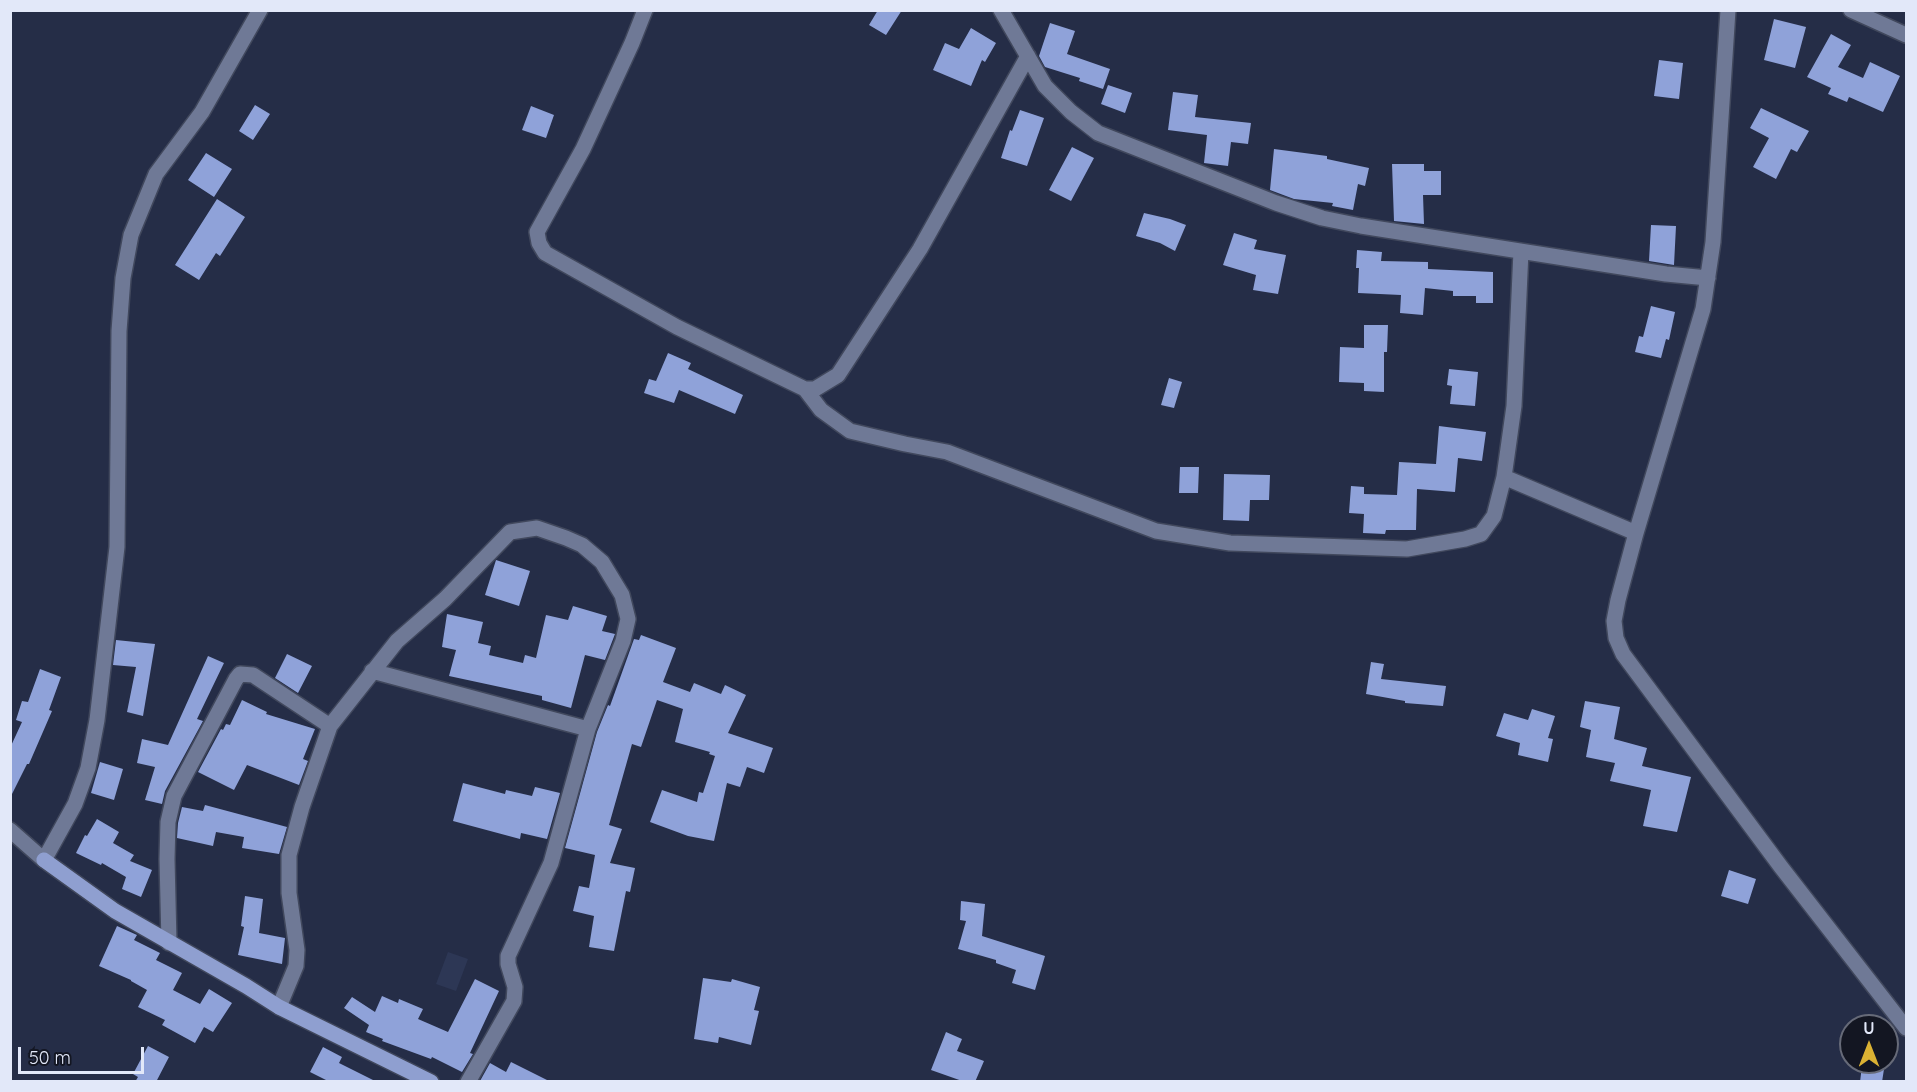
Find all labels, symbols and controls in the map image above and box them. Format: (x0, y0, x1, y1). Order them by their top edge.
north arrow (1839, 1014, 1899, 1074)
text: U (1863, 1018, 1875, 1038)
scale bar (21, 1035, 147, 1073)
text: 50 m (29, 1046, 71, 1069)

